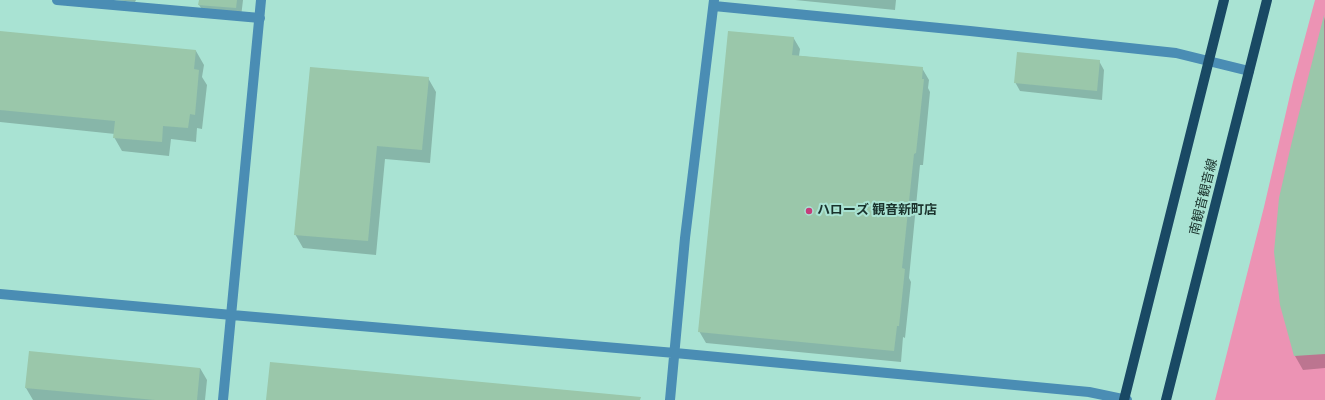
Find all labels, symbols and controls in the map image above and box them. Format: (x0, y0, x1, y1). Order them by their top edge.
street label: 南観音観音線 (1187, 157, 1221, 237)
place label: ハローズ 観音新町店 (817, 203, 937, 219)
marker: ハローズ 観音新町店 (804, 206, 814, 216)

